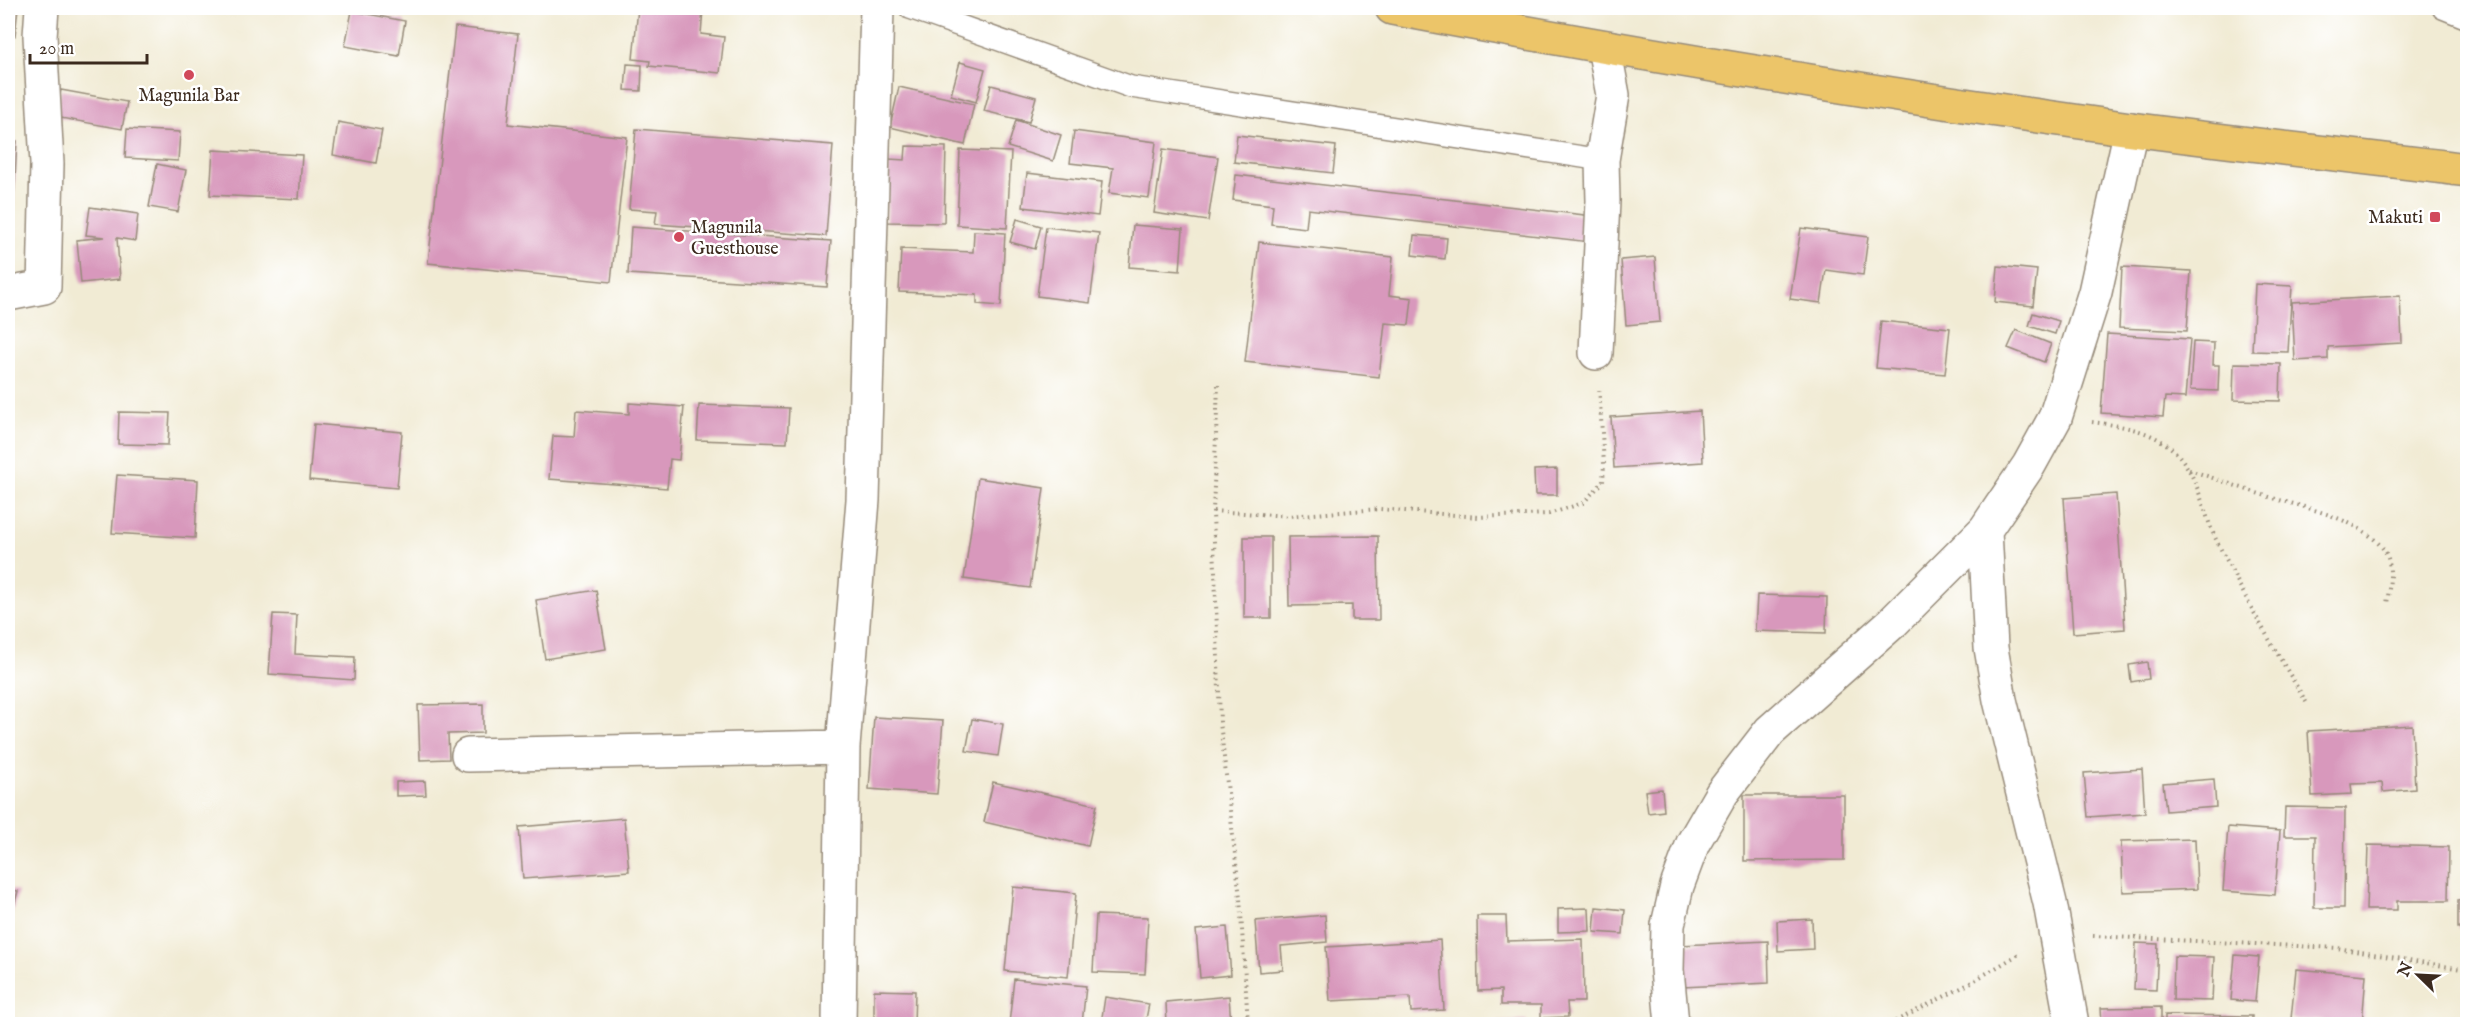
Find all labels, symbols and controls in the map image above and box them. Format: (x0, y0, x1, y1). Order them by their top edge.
scale bar (30, 27, 147, 65)
text: 20 m (39, 38, 74, 61)
marker: Magunila Bar (182, 68, 196, 82)
place label: Magunila Bar (138, 85, 240, 108)
place label: Makuti (2368, 207, 2423, 230)
marker: Makuti (2428, 210, 2442, 224)
place label: Magunila Guesthouse (691, 217, 778, 261)
marker: Magunila Guesthouse (672, 230, 686, 244)
north arrow (2388, 945, 2448, 1005)
text: N (2394, 959, 2418, 981)

